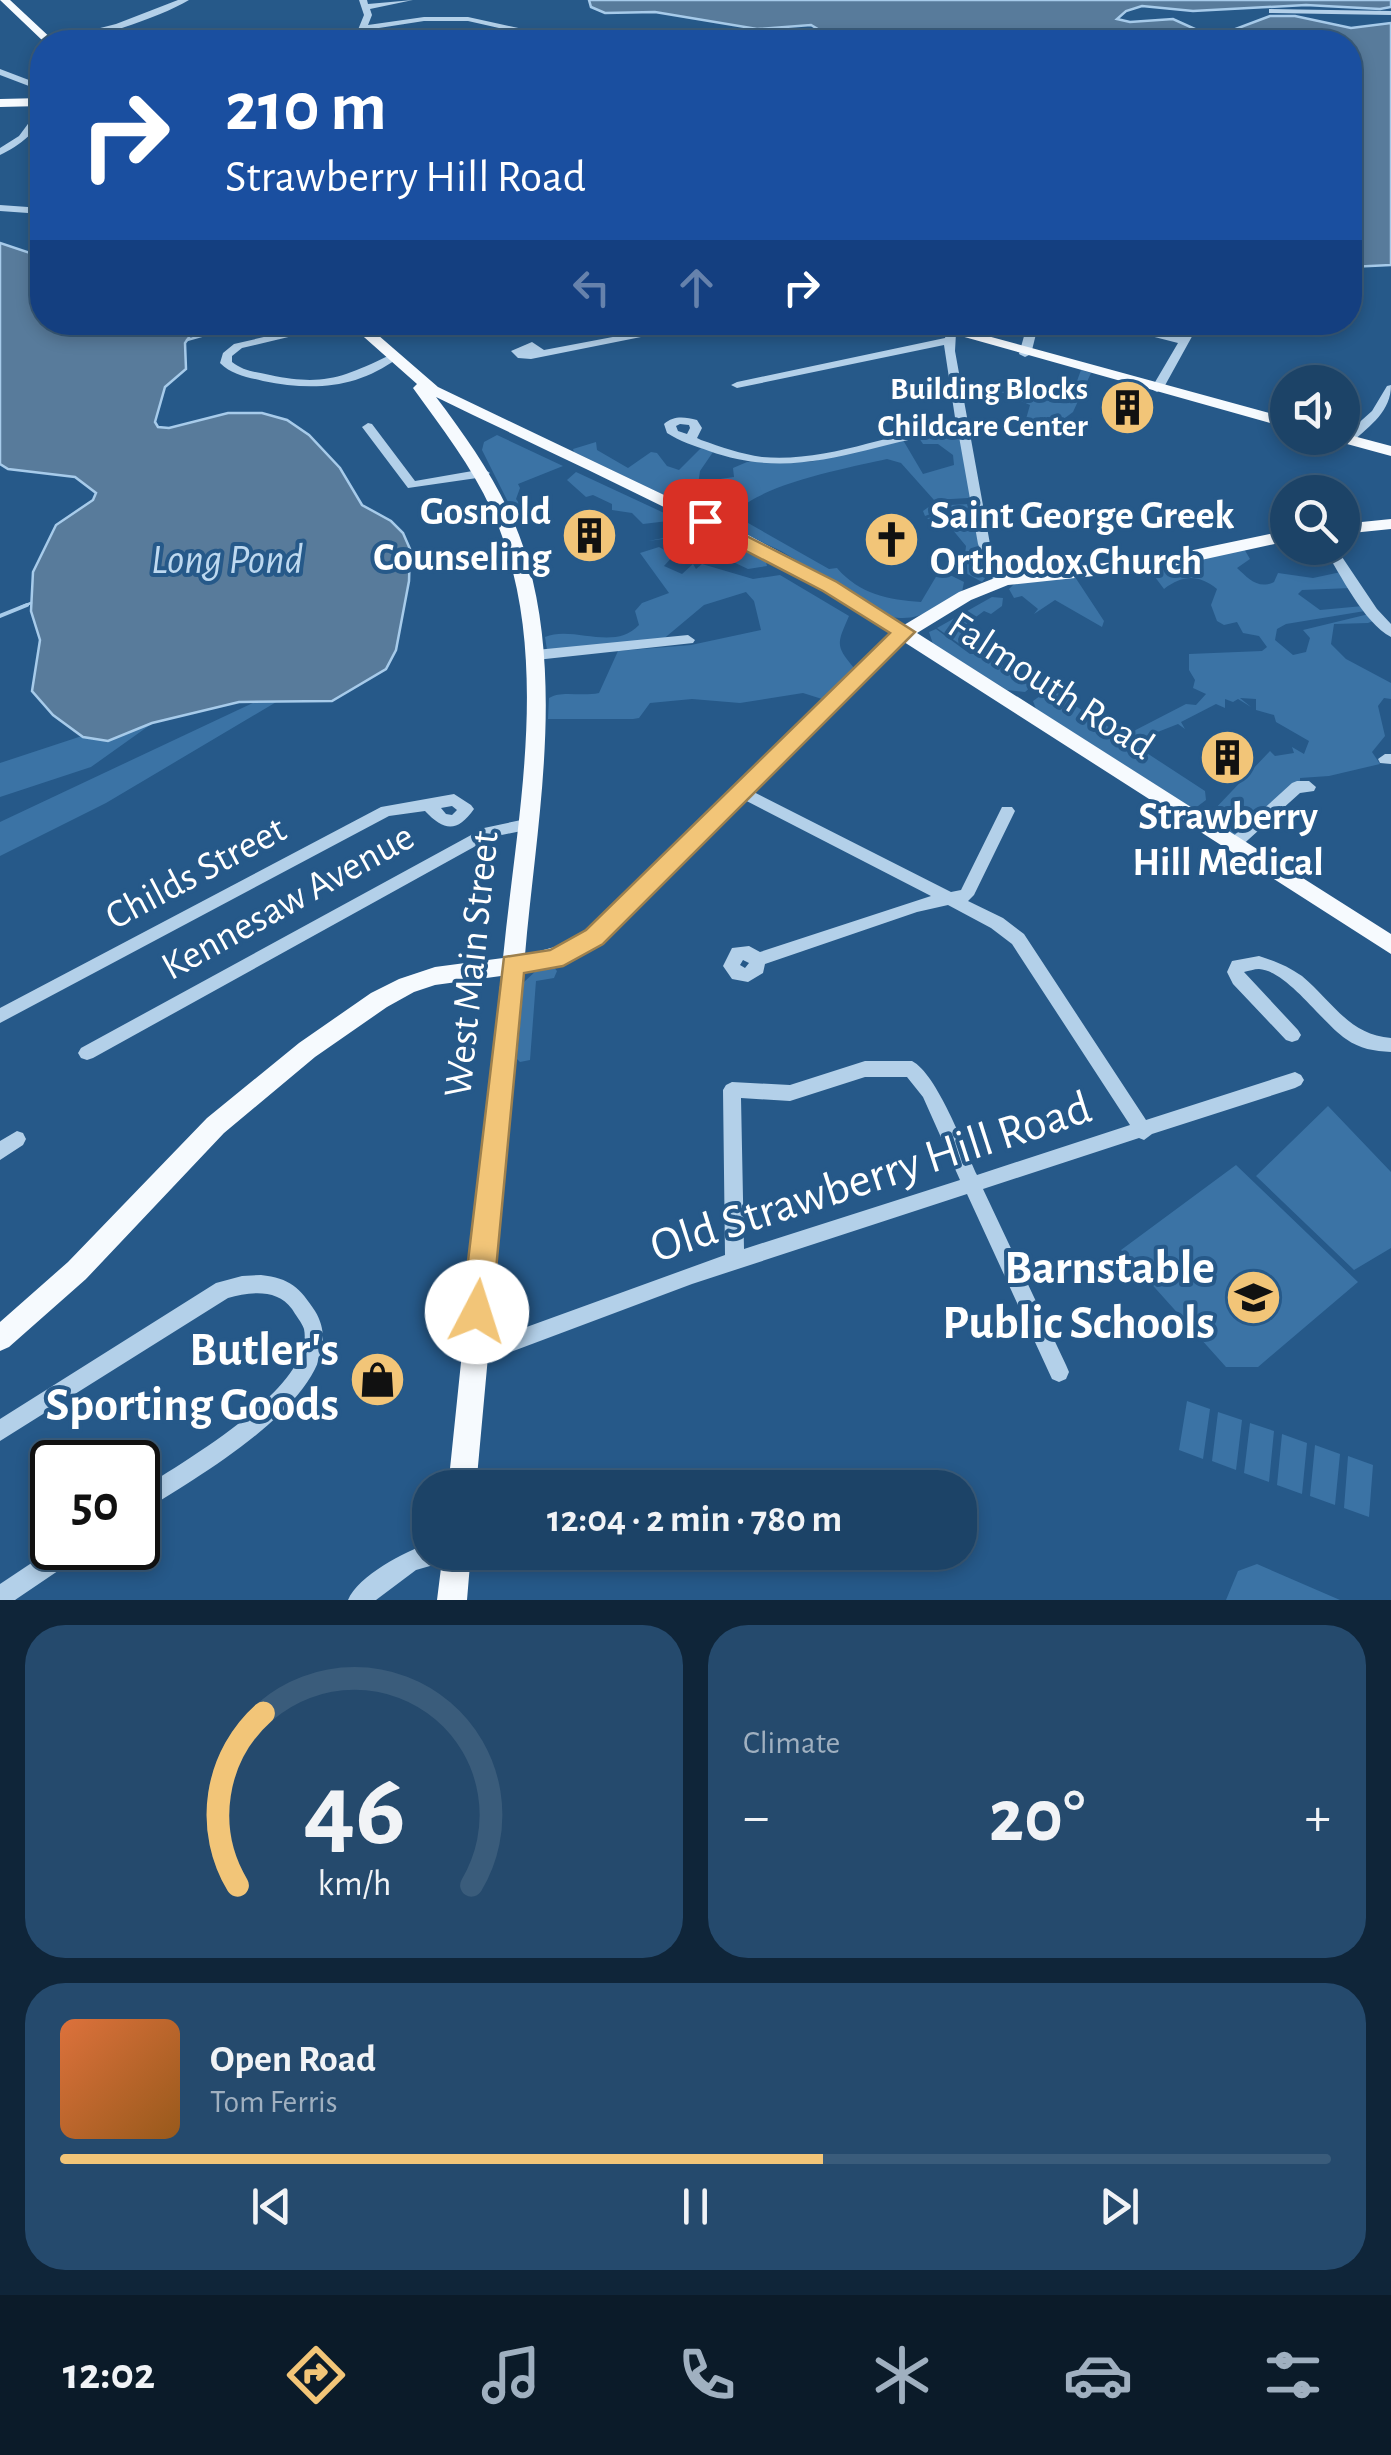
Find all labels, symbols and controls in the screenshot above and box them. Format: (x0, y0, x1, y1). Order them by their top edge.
icon: right (60, 70, 190, 200)
text: 210 m (225, 73, 387, 143)
text: Strawberry Hill Road (225, 155, 586, 200)
icon: left (564, 260, 619, 315)
icon: ahead (669, 260, 724, 315)
icon: right (774, 260, 829, 315)
map controls (1270, 365, 1360, 565)
button: sound (1270, 365, 1360, 455)
place label: Building Blocks Childcare Center (878, 373, 1088, 442)
building icon: Building Blocks Childcare Center (1097, 377, 1157, 437)
button: search (1270, 475, 1360, 565)
pin (663, 479, 748, 564)
place label: Gosnold Counseling (373, 492, 552, 578)
icon: arrive (678, 494, 733, 549)
place label: Saint George Greek Orthodox Church (930, 496, 1235, 582)
building icon: Gosnold Counseling (560, 505, 620, 565)
church icon: Saint George Greek Orthodox Church (861, 509, 921, 569)
water label: Long Pond (151, 539, 303, 581)
street label: Falmouth Road (941, 605, 1161, 767)
building icon: Strawberry Hill Medical (1198, 728, 1258, 788)
place label: Strawberry Hill Medical (1132, 797, 1324, 883)
street label: Childs Street (99, 809, 293, 937)
street label: Kennesaw Avenue (155, 816, 421, 988)
street label: West Main Street (438, 829, 506, 1099)
street label: Old Strawberry Hill Road (645, 1084, 1097, 1272)
place label: Barnstable Public Schools (942, 1245, 1215, 1348)
position arrow (425, 1260, 529, 1364)
school or university icon: Barnstable Public Schools (1224, 1267, 1284, 1327)
place label: Butler's Sporting Goods (45, 1327, 339, 1430)
shop icon: Butler's Sporting Goods (348, 1349, 408, 1409)
speed limit sign: 50 (30, 1440, 160, 1570)
text: 12:04 · 2 min · 780 m (547, 1501, 842, 1539)
text: Climate (743, 1727, 840, 1759)
text: 46 (303, 1760, 405, 1864)
text: 20° (989, 1780, 1085, 1855)
text: − (743, 1790, 769, 1845)
text: + (1305, 1790, 1331, 1845)
text: km/h (317, 1866, 391, 1902)
text: Open Road (210, 2041, 376, 2079)
text: Tom Ferris (210, 2086, 338, 2118)
icon: previous (244, 2179, 299, 2234)
icon: pause (668, 2179, 723, 2234)
icon: next (1092, 2179, 1147, 2234)
icon: directions (281, 2340, 351, 2410)
icon: music (476, 2340, 546, 2410)
icon: phone (672, 2340, 742, 2410)
icon: climate (867, 2340, 937, 2410)
icon: car (1063, 2340, 1133, 2410)
icon: filters (1258, 2340, 1328, 2410)
text: 12:02 (63, 2352, 155, 2397)

